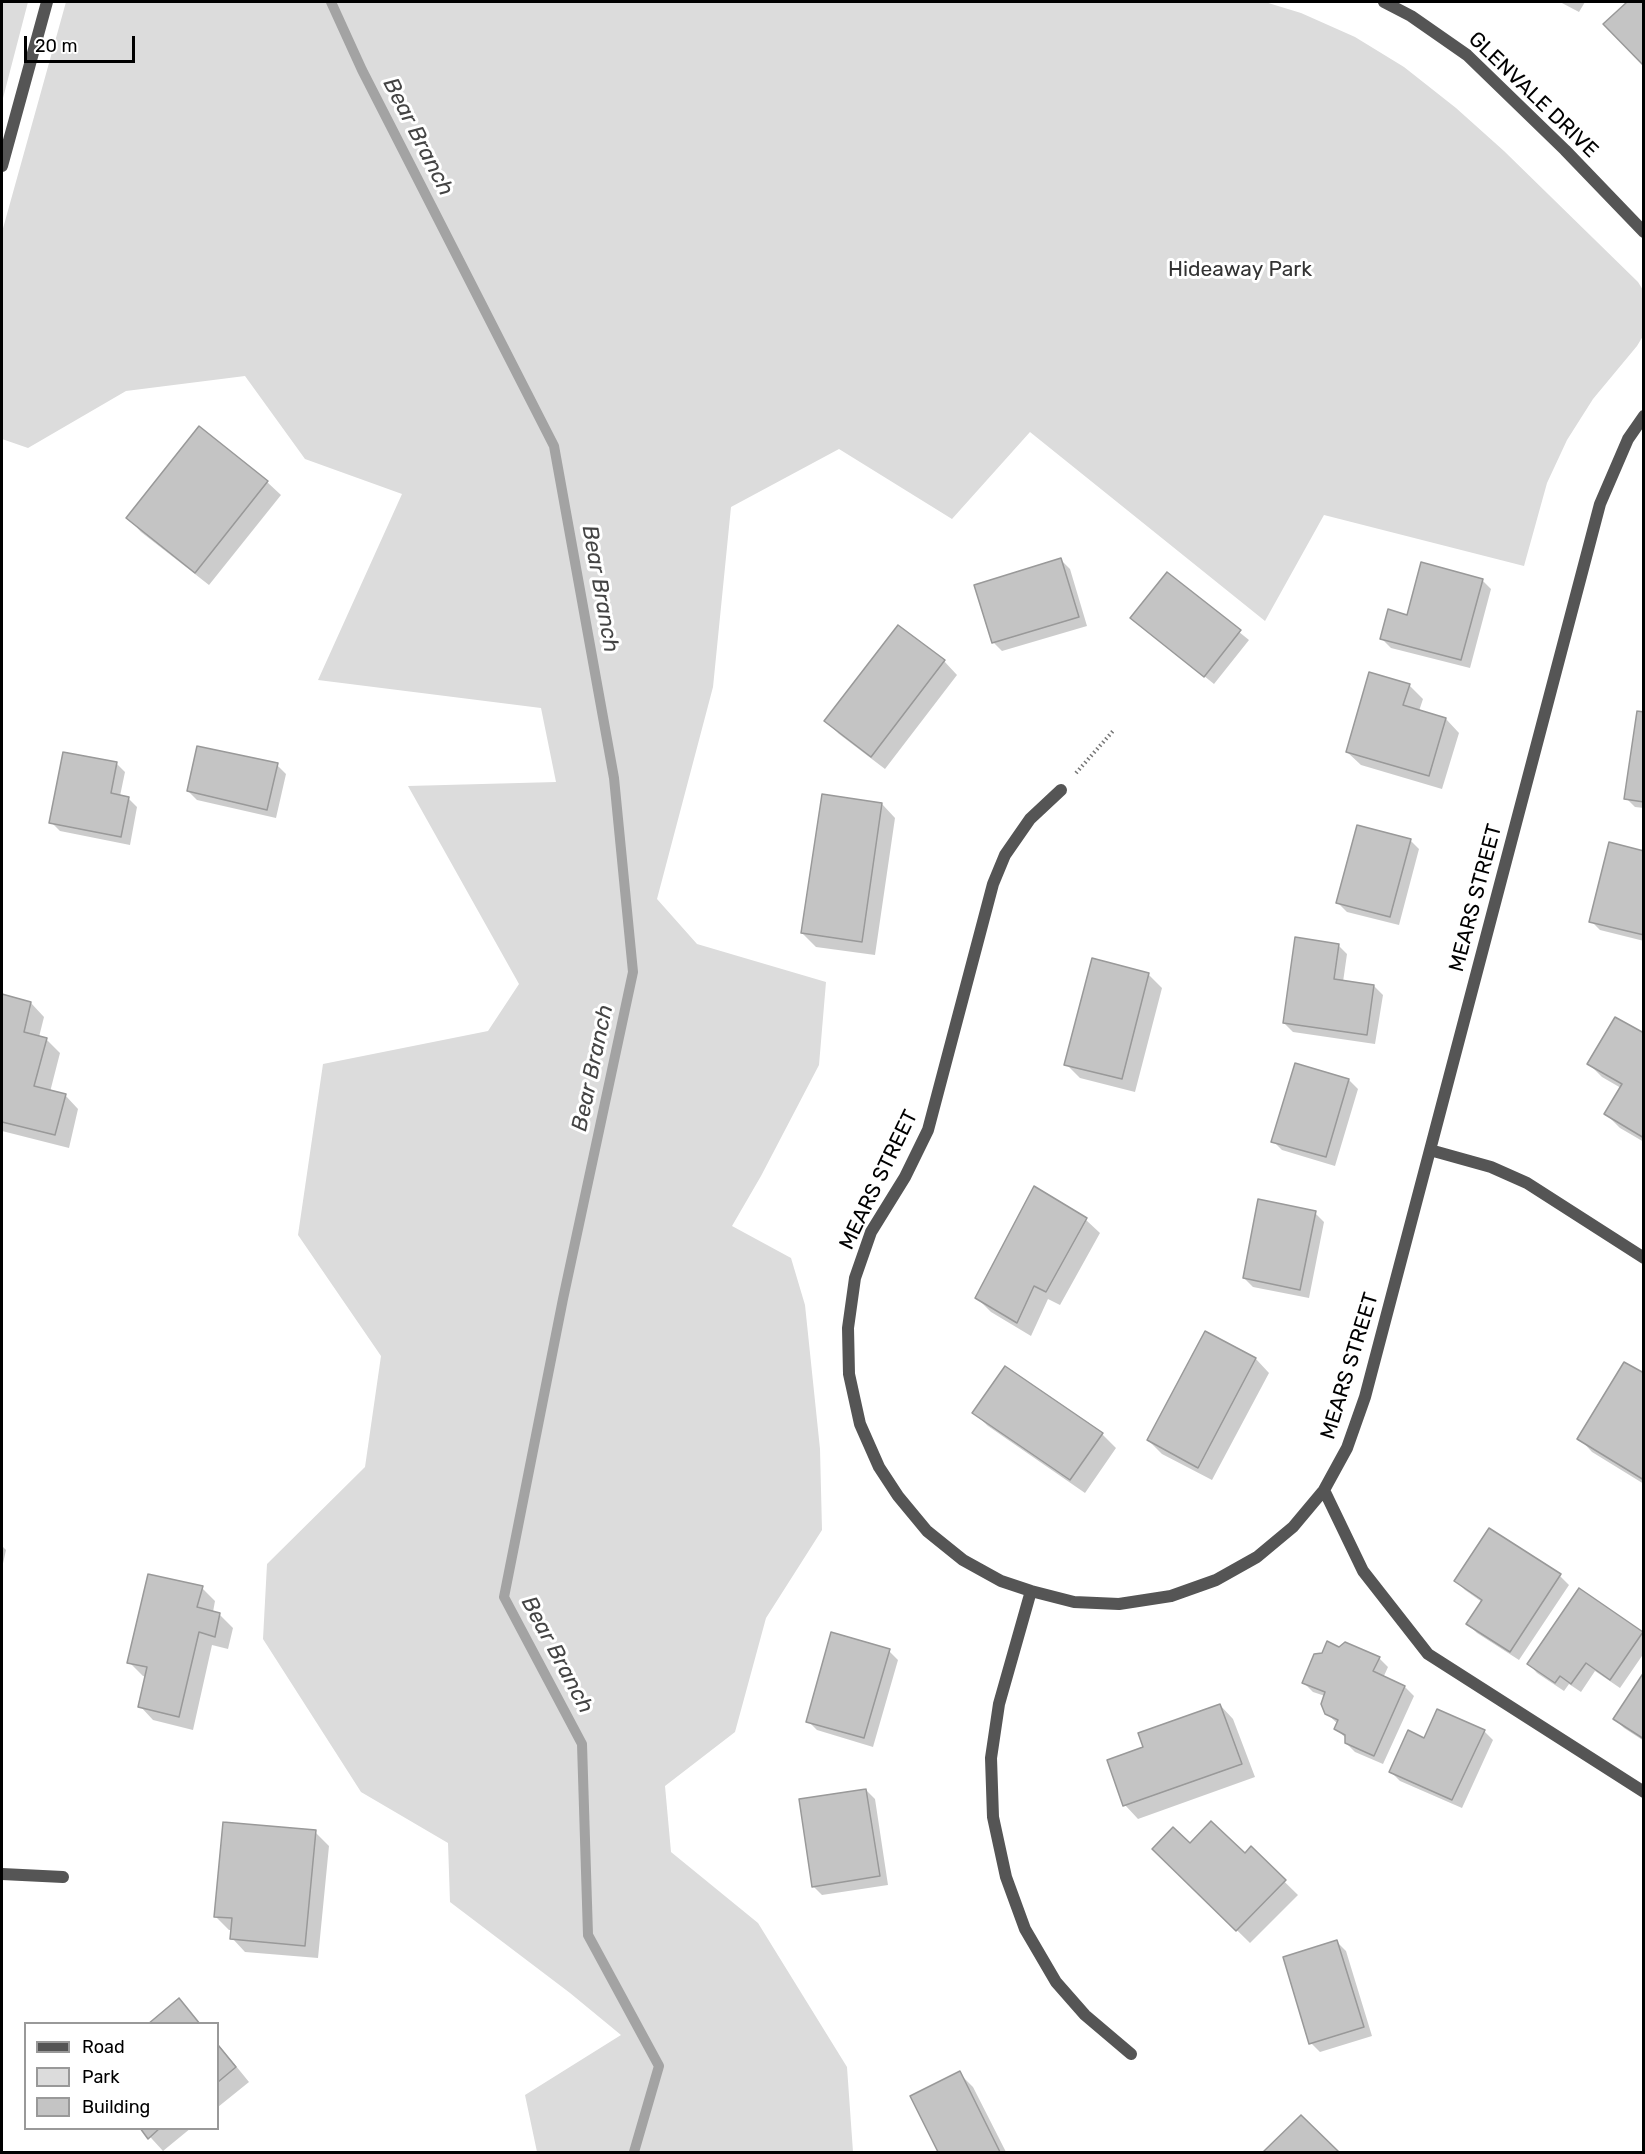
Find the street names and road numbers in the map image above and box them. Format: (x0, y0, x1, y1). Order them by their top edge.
street label: GLENVALE DRIVE (1463, 27, 1603, 163)
street label: MEARS STREET (1444, 821, 1508, 975)
street label: MEARS STREET (834, 1106, 924, 1254)
street label: MEARS STREET (1316, 1290, 1384, 1442)

